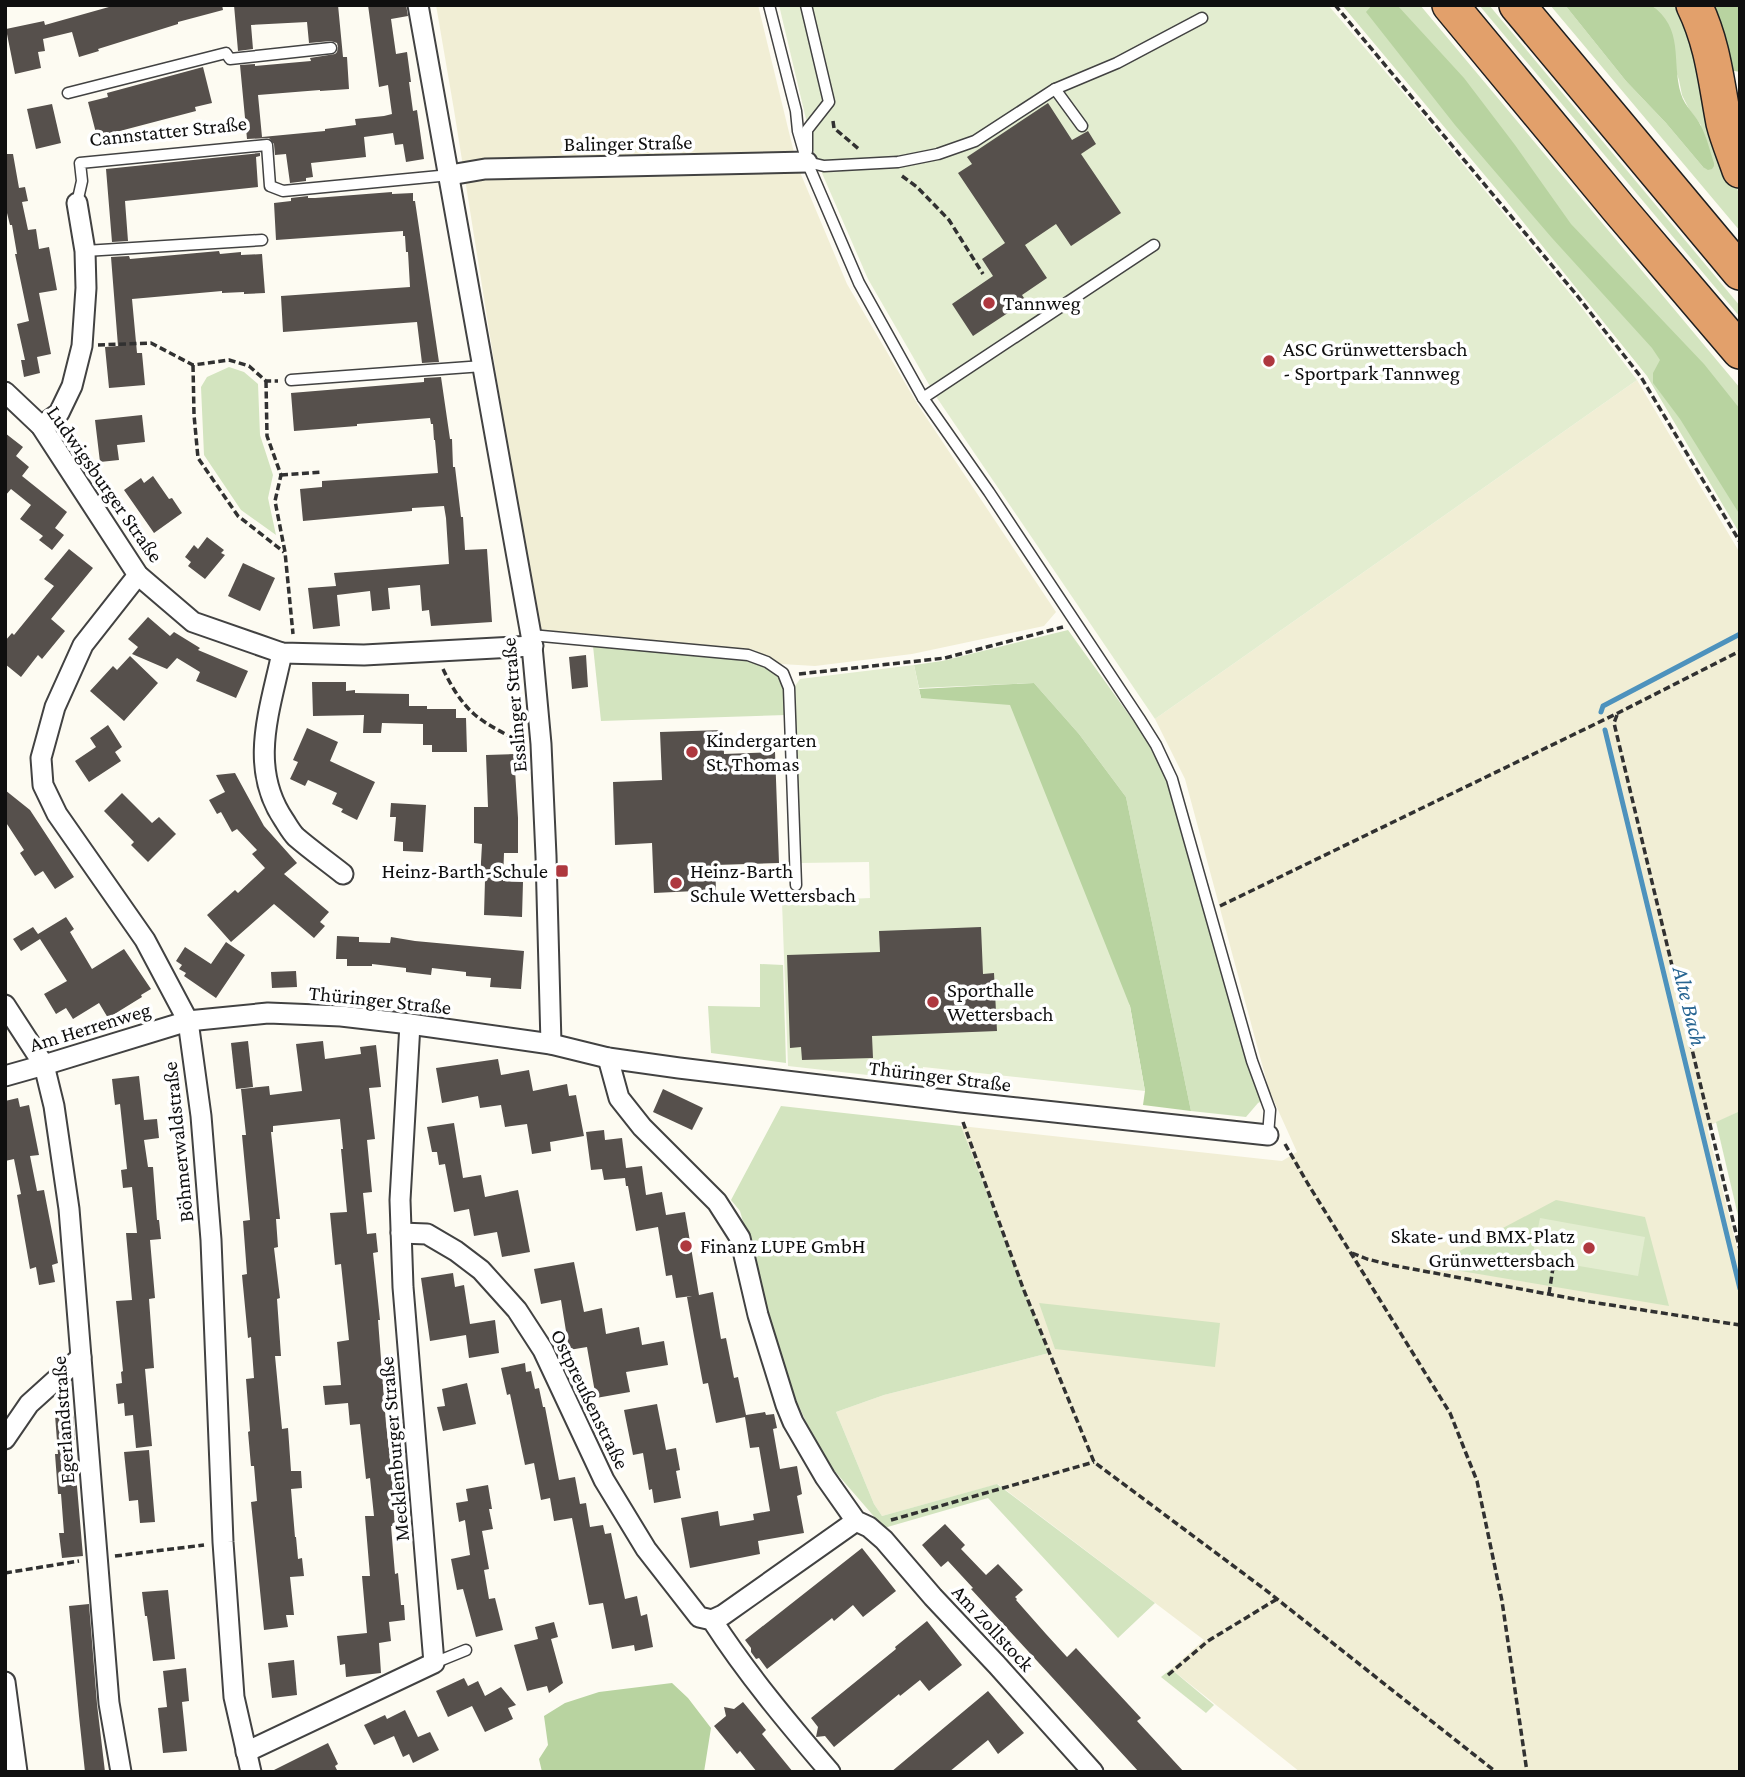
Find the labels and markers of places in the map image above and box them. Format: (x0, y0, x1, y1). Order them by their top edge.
place label: Tannweg (1003, 291, 1081, 315)
marker: Tannweg (981, 295, 997, 311)
place label: ASC Grünwettersbach - Sportpark Tannweg (1283, 337, 1467, 385)
marker: ASC Grünwettersbach - Sportpark Tannweg (1261, 353, 1277, 369)
place label: Kindergarten St. Thomas (706, 728, 817, 776)
marker: Kindergarten St. Thomas (684, 744, 700, 760)
place label: Heinz-Barth-Schule (382, 859, 548, 883)
place label: Heinz-Barth Schule Wettersbach (690, 859, 856, 907)
marker: Heinz-Barth-Schule (554, 863, 570, 879)
marker: Heinz-Barth Schule Wettersbach (668, 875, 684, 891)
place label: Sporthalle Wettersbach (947, 978, 1053, 1026)
marker: Sporthalle Wettersbach (925, 994, 941, 1010)
place label: Skate- und BMX-Platz Grünwettersbach (1391, 1224, 1575, 1272)
place label: Finanz LUPE GmbH (700, 1234, 865, 1258)
marker: Finanz LUPE GmbH (678, 1238, 694, 1254)
marker: Skate- und BMX-Platz Grünwettersbach (1581, 1240, 1597, 1256)

